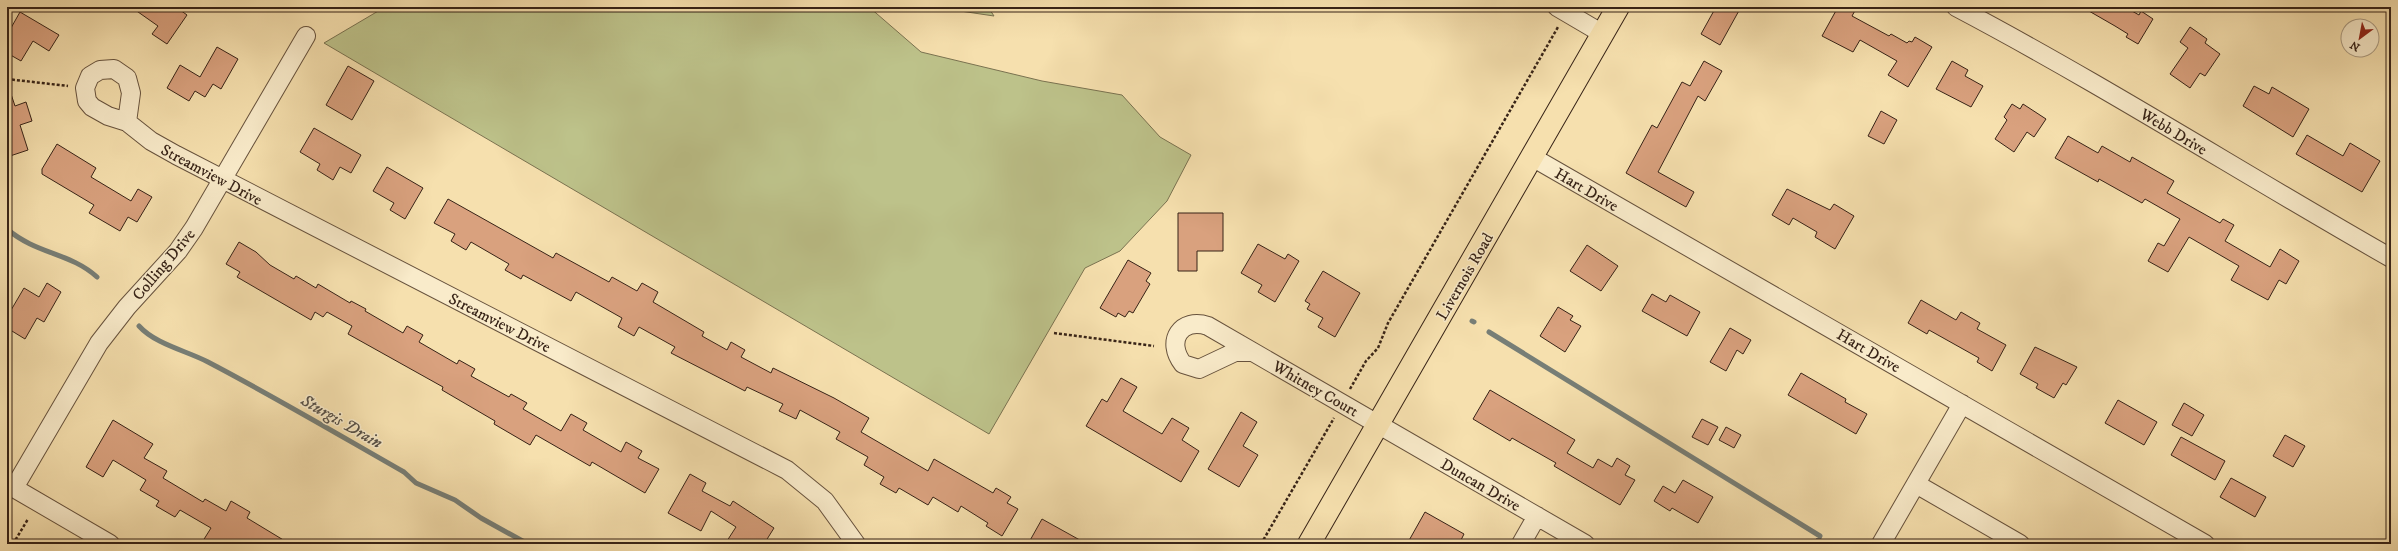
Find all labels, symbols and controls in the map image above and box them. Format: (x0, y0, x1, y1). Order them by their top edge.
north arrow (2340, 18, 2380, 58)
text: N (2348, 37, 2363, 54)
street label: Webb Drive (2136, 104, 2211, 160)
street label: Streamview Drive (157, 140, 266, 210)
street label: Hart Drive (1551, 164, 1622, 216)
street label: Colling Drive (128, 224, 200, 305)
street label: Livernois Road (1432, 229, 1498, 324)
street label: Streamview Drive (445, 289, 554, 357)
street label: Hart Drive (1833, 325, 1904, 377)
street label: Whitney Court (1268, 356, 1362, 421)
water label: Sturgis Drain (296, 389, 387, 454)
street label: Duncan Drive (1437, 454, 1524, 516)

